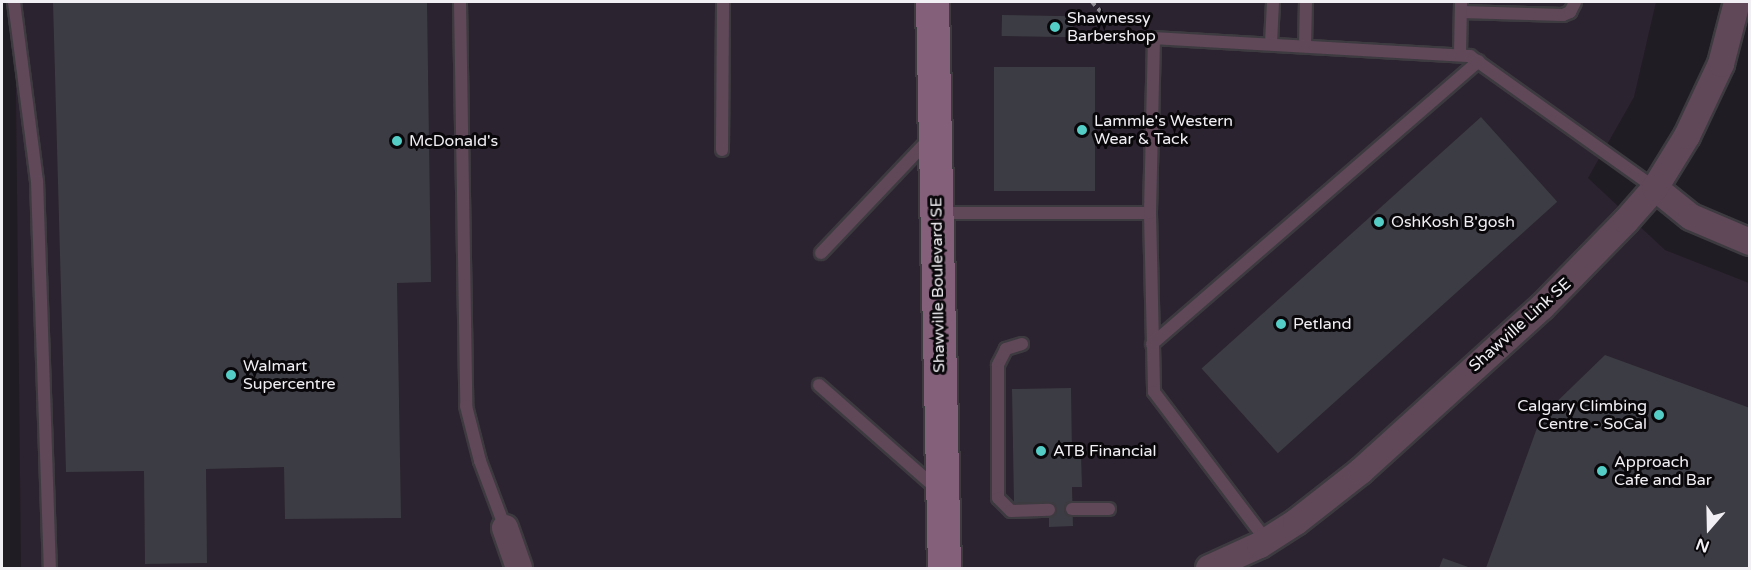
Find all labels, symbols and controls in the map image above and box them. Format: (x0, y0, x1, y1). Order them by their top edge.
place label: Shawnessy Barbershop (1067, 8, 1156, 46)
marker: Shawnessy Barbershop (1048, 20, 1062, 34)
place label: Lammle's Western Wear & Tack (1094, 111, 1233, 149)
marker: Lammle's Western Wear & Tack (1075, 123, 1089, 137)
place label: McDonald's (409, 131, 498, 151)
marker: McDonald's (390, 134, 404, 148)
street label: Shawville Boulevard SE (927, 197, 949, 373)
place label: OshKosh B'gosh (1391, 212, 1515, 232)
marker: OshKosh B'gosh (1372, 215, 1386, 229)
street label: Shawville Link SE (1465, 274, 1575, 376)
place label: Petland (1293, 314, 1352, 334)
marker: Petland (1274, 317, 1288, 331)
place label: Walmart Supercentre (243, 356, 336, 394)
marker: Walmart Supercentre (224, 368, 238, 382)
place label: Calgary Climbing Centre - SoCal (1517, 396, 1647, 434)
marker: Calgary Climbing Centre - SoCal (1652, 408, 1666, 422)
place label: ATB Financial (1053, 441, 1156, 461)
marker: ATB Financial (1034, 444, 1048, 458)
place label: Approach Cafe and Bar (1614, 452, 1712, 490)
marker: Approach Cafe and Bar (1595, 464, 1609, 478)
north arrow (1679, 498, 1739, 558)
text: N (1693, 533, 1712, 557)

